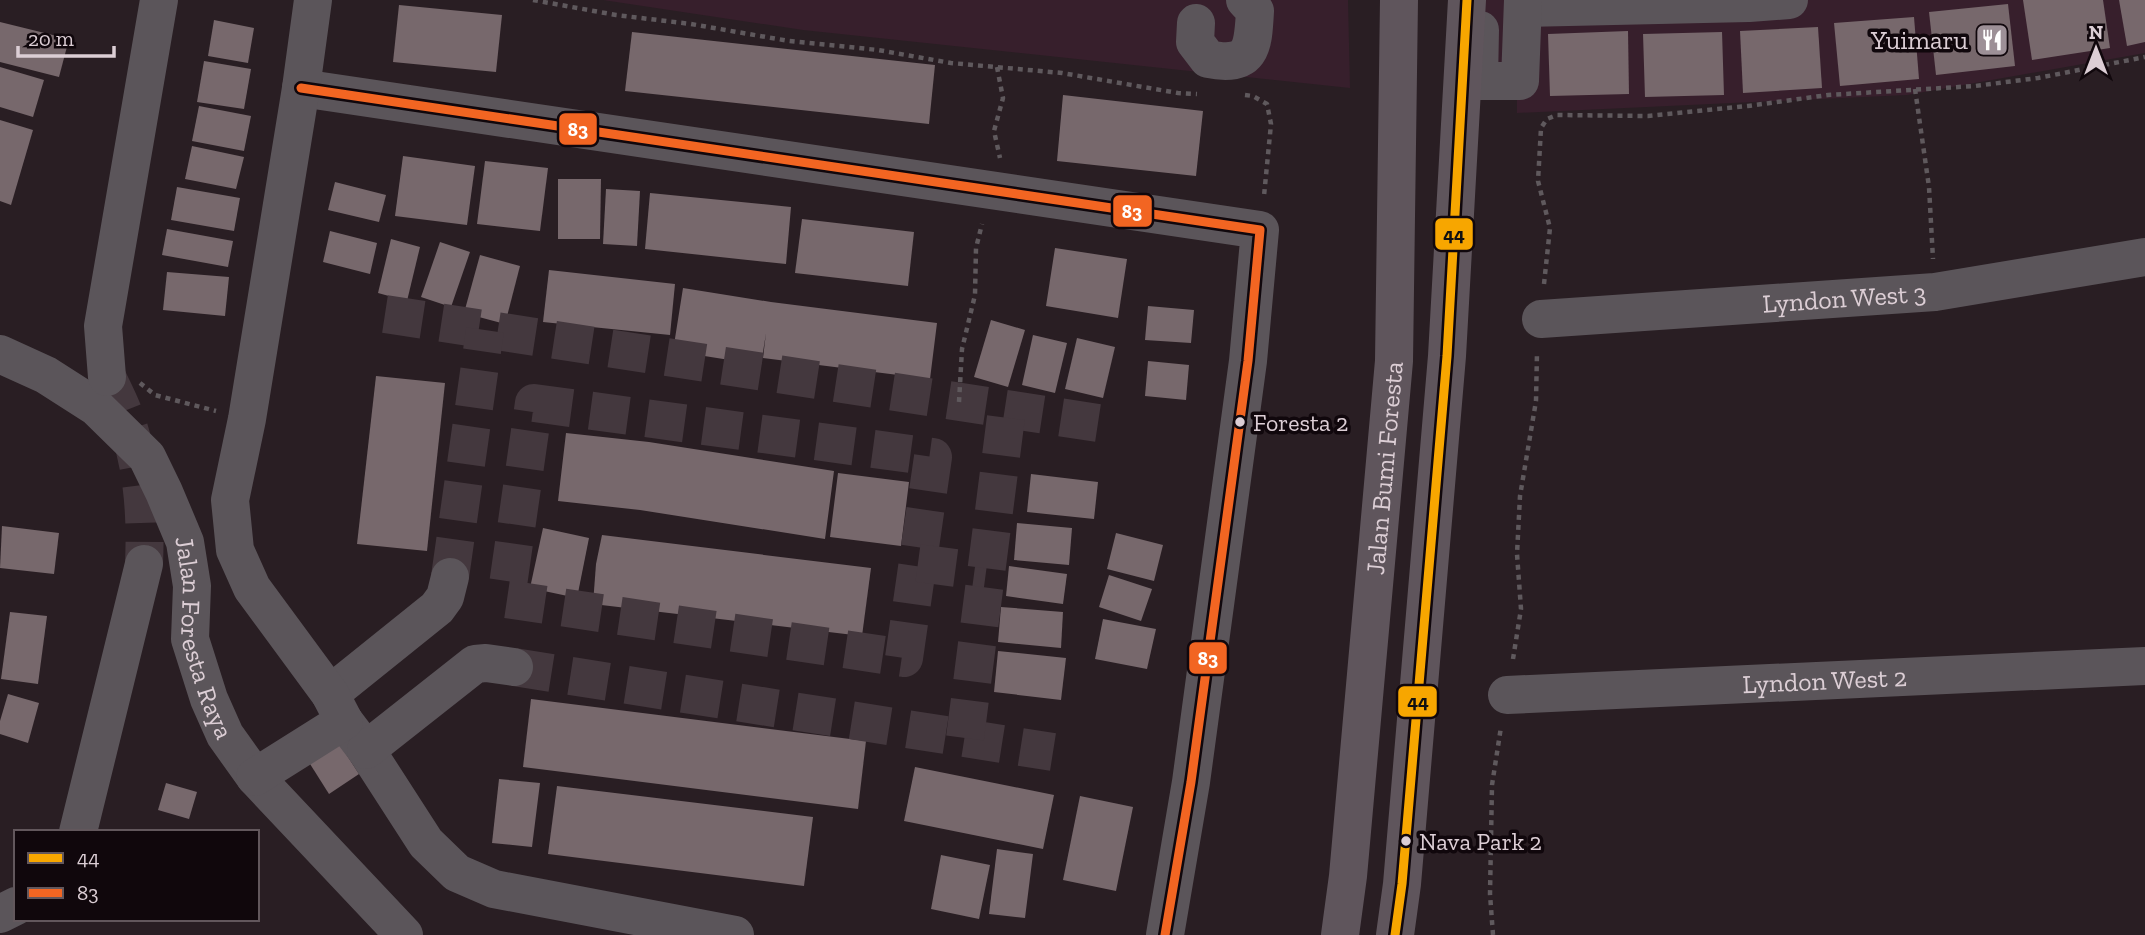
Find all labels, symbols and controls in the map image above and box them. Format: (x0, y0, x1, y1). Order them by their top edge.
scale bar (18, 14, 114, 58)
north arrow (2061, 14, 2131, 84)
restaurant icon: Yuimaru (1973, 21, 2011, 59)
text: N (2089, 21, 2103, 44)
place label: Yuimaru (1870, 24, 1968, 56)
text: 20 m (28, 26, 74, 51)
line badge: 83 (558, 112, 598, 146)
text: 83 (568, 118, 588, 141)
line badge: 83 (1112, 194, 1153, 228)
text: 83 (1122, 200, 1142, 223)
line badge: 44 (1434, 217, 1474, 251)
text: 44 (1443, 223, 1465, 246)
street label: Lyndon West 3 (1761, 277, 1927, 320)
street label: Jalan Bumi Foresta (1359, 360, 1410, 576)
place label: Foresta 2 (1253, 408, 1348, 437)
marker: Foresta 2 (1233, 415, 1247, 429)
street label: Jalan Foresta Raya (168, 534, 241, 744)
line badge: 83 (1188, 641, 1228, 675)
text: 83 (1198, 647, 1218, 670)
street label: Lyndon West 2 (1742, 661, 1908, 700)
line badge: 44 (1397, 685, 1438, 718)
text: 44 (1407, 690, 1429, 713)
place label: Nava Park 2 (1419, 827, 1542, 856)
legend (14, 830, 259, 921)
marker: Nava Park 2 (1399, 834, 1413, 848)
text: 44 (77, 845, 100, 870)
text: 83 (77, 880, 99, 905)

